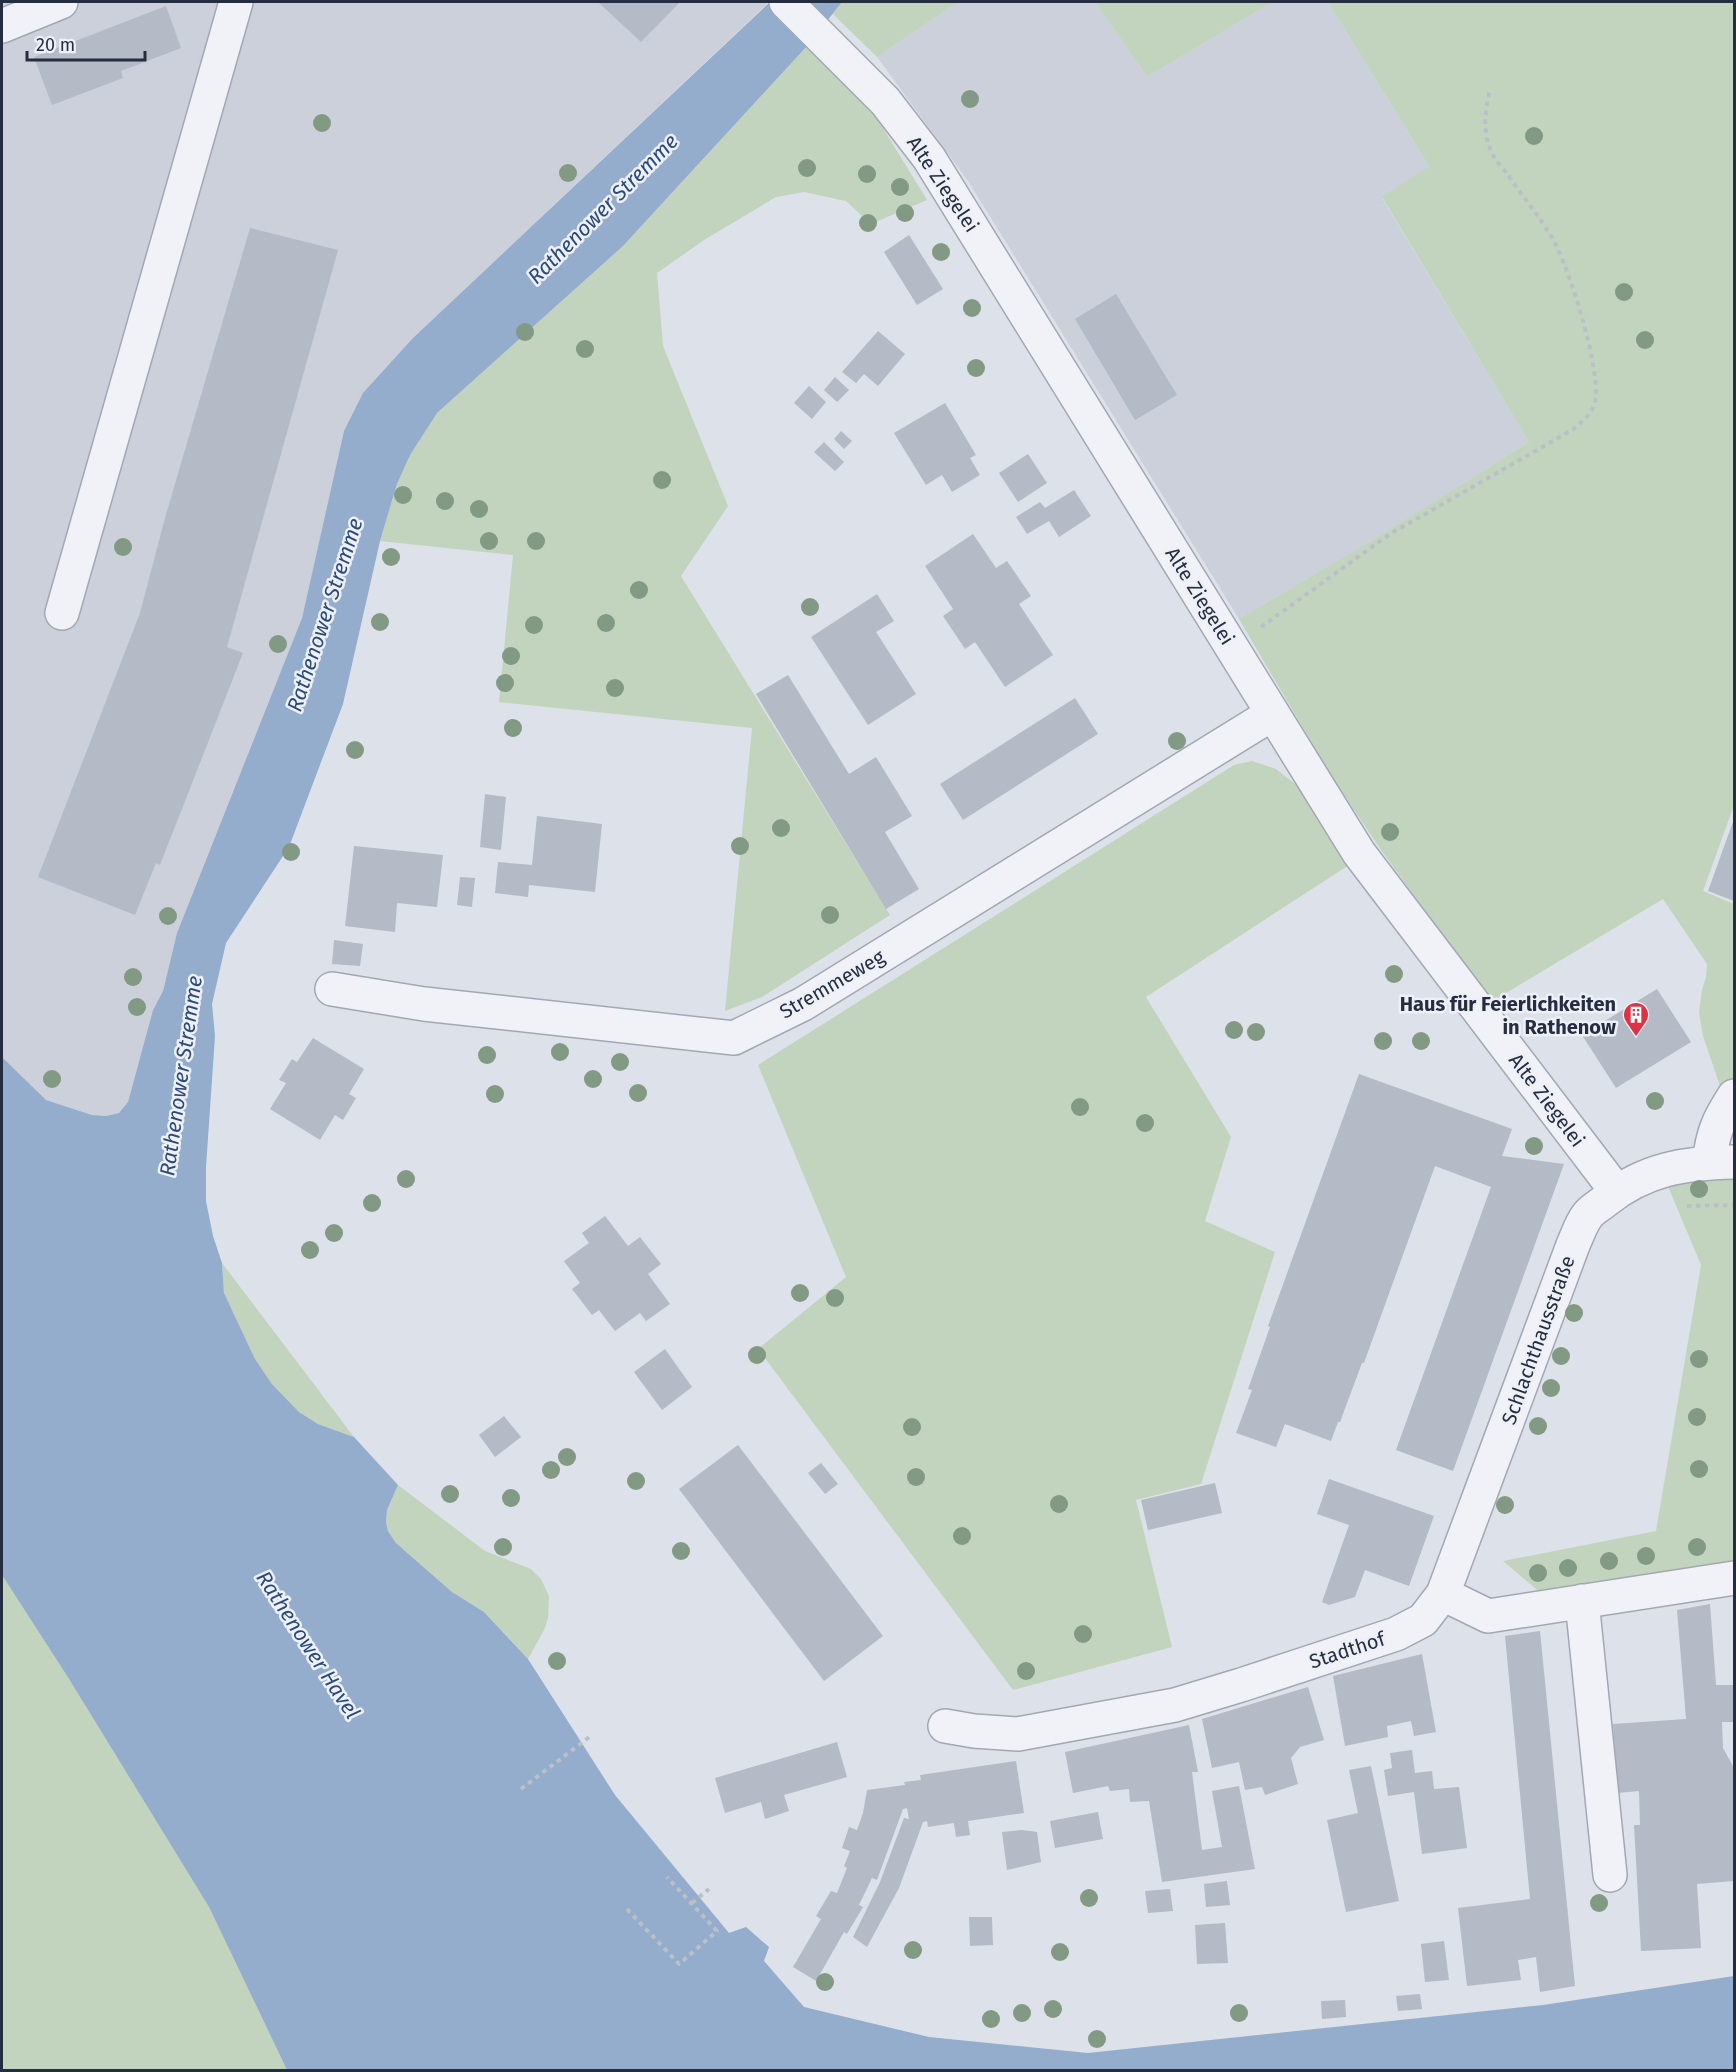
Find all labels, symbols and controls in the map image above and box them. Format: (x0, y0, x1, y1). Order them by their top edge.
scale bar (27, 24, 146, 62)
text: 20 m (36, 34, 75, 56)
water label: Rathenower Stremme (522, 128, 684, 290)
street label: Alte Ziegelei (902, 131, 984, 237)
water label: Rathenower Stremme (281, 515, 369, 715)
street label: Alte Ziegelei (1160, 543, 1240, 649)
street label: Stremmeweg (775, 944, 889, 1024)
water label: Rathenower Stremme (154, 974, 208, 1178)
place label: Haus für Feierlichkeiten in Rathenow (1400, 992, 1616, 1039)
building icon: Haus für Feierlichkeiten in Rathenow (1621, 1000, 1651, 1038)
street label: Alte Ziegelei (1504, 1049, 1590, 1151)
street label: Schlachthausstraße (1496, 1252, 1580, 1428)
water label: Rathenower Havel (250, 1566, 366, 1724)
street label: Stadthof (1306, 1626, 1389, 1673)

